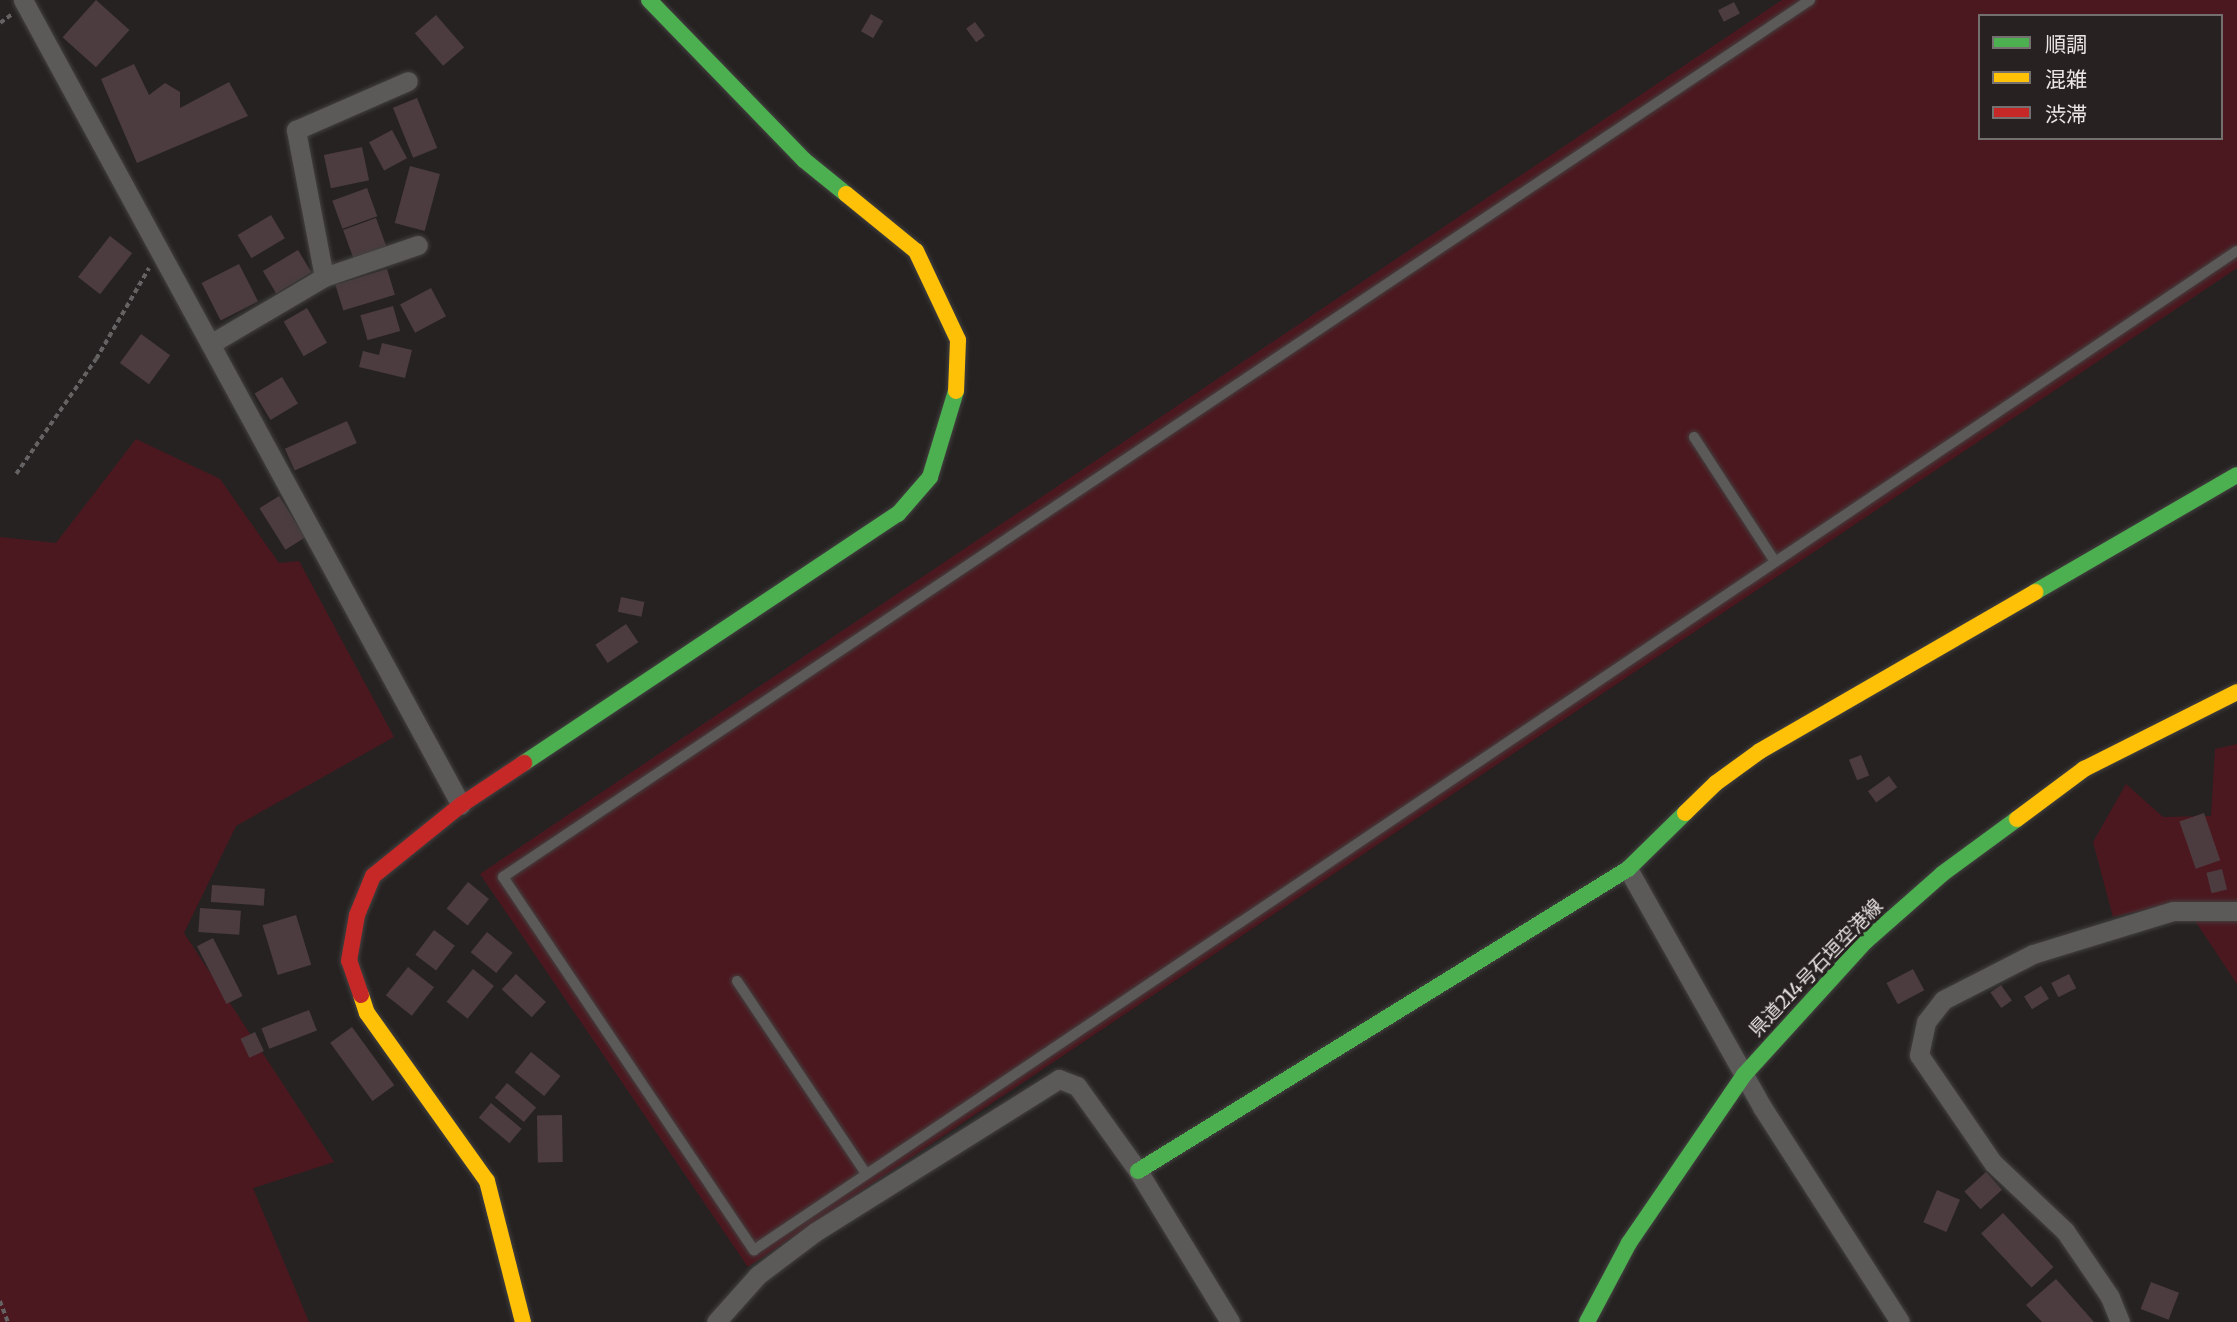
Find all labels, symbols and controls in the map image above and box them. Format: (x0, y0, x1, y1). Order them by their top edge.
legend (1978, 14, 2223, 140)
text: 順調 (2045, 31, 2087, 58)
text: 混雑 (2045, 66, 2087, 93)
text: 渋滞 (2045, 101, 2087, 128)
street label: 県道214号石垣空港線 (1745, 895, 1887, 1041)

